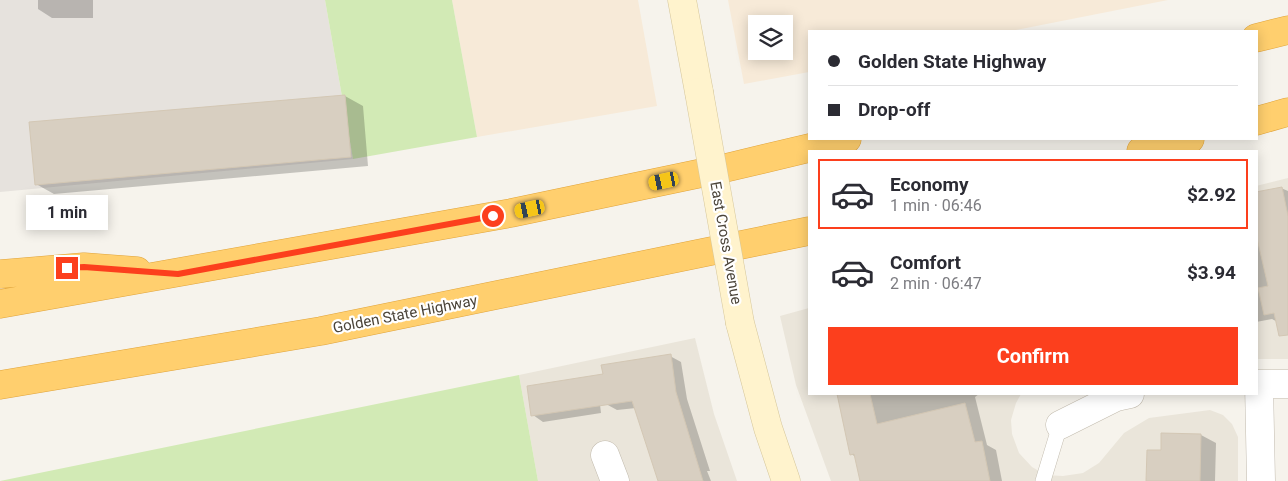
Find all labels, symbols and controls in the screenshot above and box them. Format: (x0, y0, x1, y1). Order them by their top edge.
map controls (748, 15, 793, 60)
button: layers (748, 15, 793, 60)
text: Golden State Highway (858, 50, 1046, 73)
text: Drop-off (858, 98, 930, 121)
car (647, 171, 680, 191)
icon: car (830, 172, 875, 217)
text: Economy (890, 173, 969, 196)
street label: East Cross Avenue (706, 180, 746, 306)
text: $2.92 (1187, 183, 1236, 206)
callout: 1 min (26, 196, 108, 230)
text: 1 min · 06:46 (890, 196, 982, 215)
car (513, 199, 546, 219)
text: 1 min (47, 203, 87, 222)
route start (482, 205, 504, 227)
icon: car (830, 250, 875, 295)
text: Comfort (890, 251, 961, 274)
route end (56, 257, 78, 279)
text: $3.94 (1187, 261, 1236, 284)
text: 2 min · 06:47 (890, 274, 982, 293)
street label: Golden State Highway (331, 291, 479, 337)
button: Confirm (828, 327, 1238, 385)

